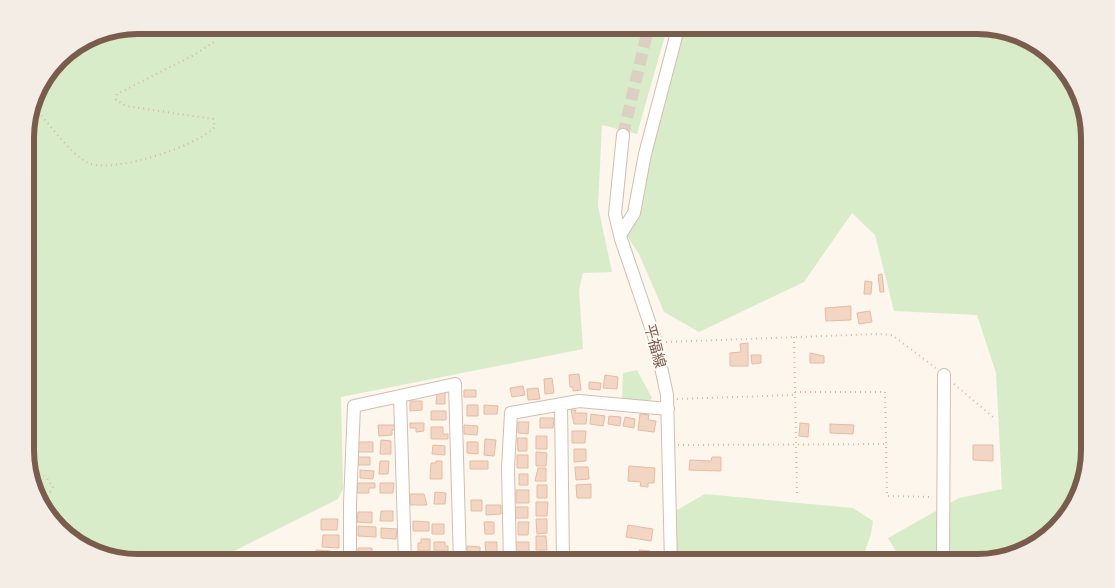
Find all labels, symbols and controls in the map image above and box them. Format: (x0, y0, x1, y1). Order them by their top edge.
street label: 平福線 (640, 322, 670, 370)

